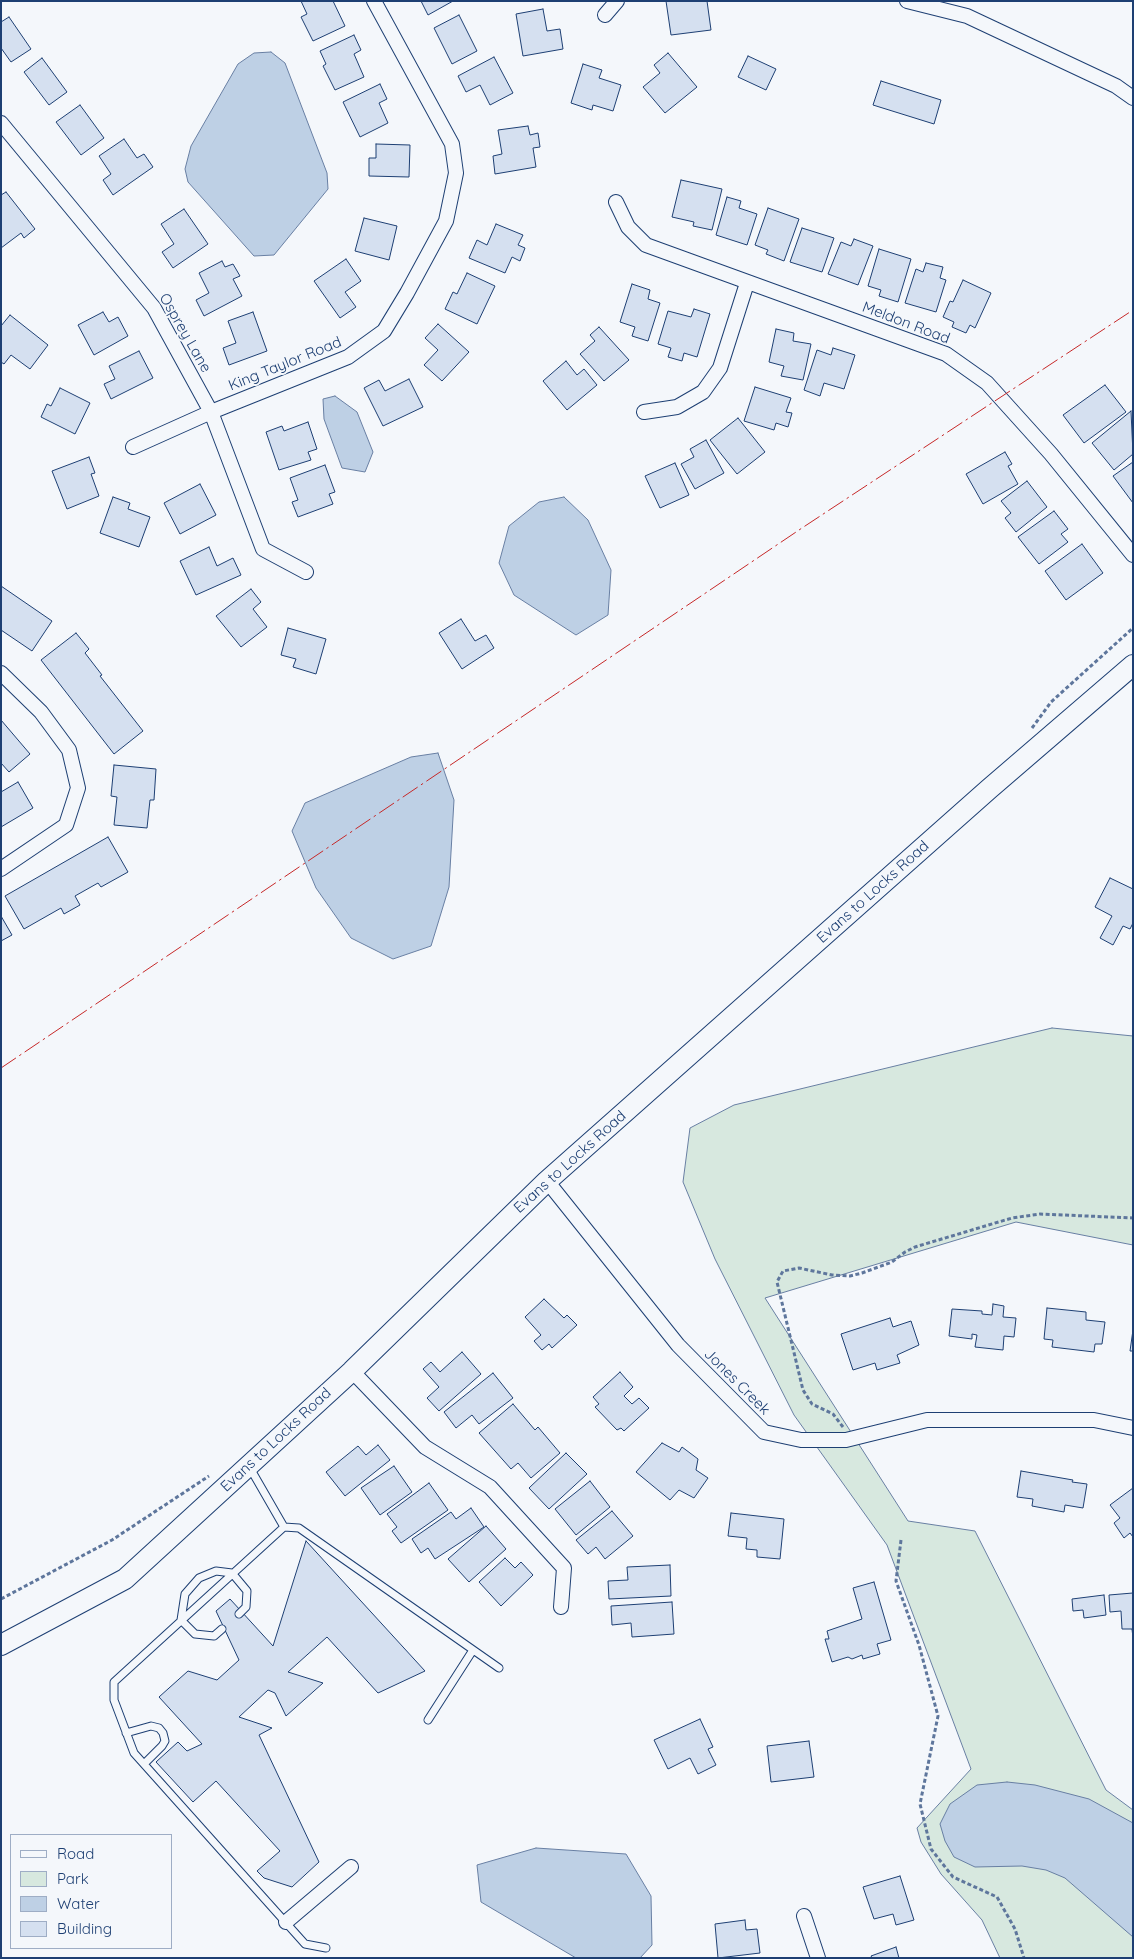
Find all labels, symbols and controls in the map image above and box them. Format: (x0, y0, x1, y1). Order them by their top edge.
street label: Osprey Lane (155, 290, 215, 376)
street label: Meldon Road (860, 298, 952, 348)
street label: King Taylor Road (226, 333, 344, 395)
street label: Evans to Locks Road (813, 837, 933, 947)
street label: Evans to Locks Road (510, 1107, 630, 1217)
street label: Jones Creek (700, 1345, 774, 1419)
street label: Evans to Locks Road (217, 1384, 335, 1496)
legend (10, 1834, 172, 1949)
text: Road (57, 1844, 94, 1863)
text: Park (57, 1869, 89, 1888)
text: Water (57, 1894, 100, 1913)
text: Building (57, 1919, 112, 1938)

